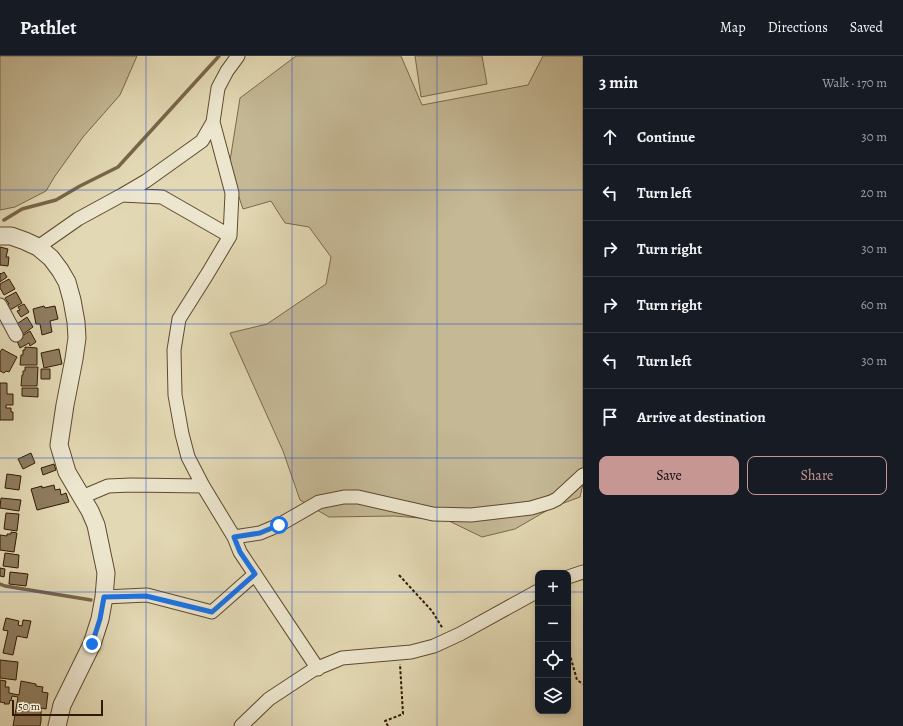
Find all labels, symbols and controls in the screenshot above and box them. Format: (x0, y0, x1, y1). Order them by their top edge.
text: Pathlet (20, 15, 76, 41)
text: Map (720, 18, 746, 37)
text: Directions (768, 18, 828, 37)
text: Saved (850, 18, 883, 37)
text: 3 min (599, 71, 638, 94)
text: Walk · 170 m (822, 74, 887, 91)
icon: ahead (599, 126, 621, 148)
text: Continue (637, 127, 695, 147)
text: 30 m (861, 128, 887, 145)
icon: left (599, 182, 621, 204)
text: Turn left (637, 183, 692, 203)
text: 20 m (861, 184, 887, 201)
icon: right (599, 238, 621, 260)
text: Turn right (637, 239, 702, 259)
text: 30 m (861, 240, 887, 257)
icon: right (599, 294, 621, 316)
text: Turn right (637, 295, 702, 315)
text: 60 m (861, 296, 887, 313)
icon: left (599, 350, 621, 372)
text: Turn left (637, 351, 692, 371)
text: 30 m (861, 352, 887, 369)
icon: arrive (599, 406, 621, 428)
text: Arrive at destination (637, 407, 766, 427)
button: Save (599, 456, 739, 495)
button: Share (747, 456, 887, 495)
route start (270, 516, 288, 534)
map controls (535, 570, 571, 714)
button: + (535, 570, 571, 606)
button: − (535, 606, 571, 642)
route end (83, 635, 101, 653)
button: locate (535, 642, 571, 678)
button: layers (535, 678, 571, 714)
scale bar (12, 698, 103, 717)
text: 50 m (18, 699, 40, 714)

